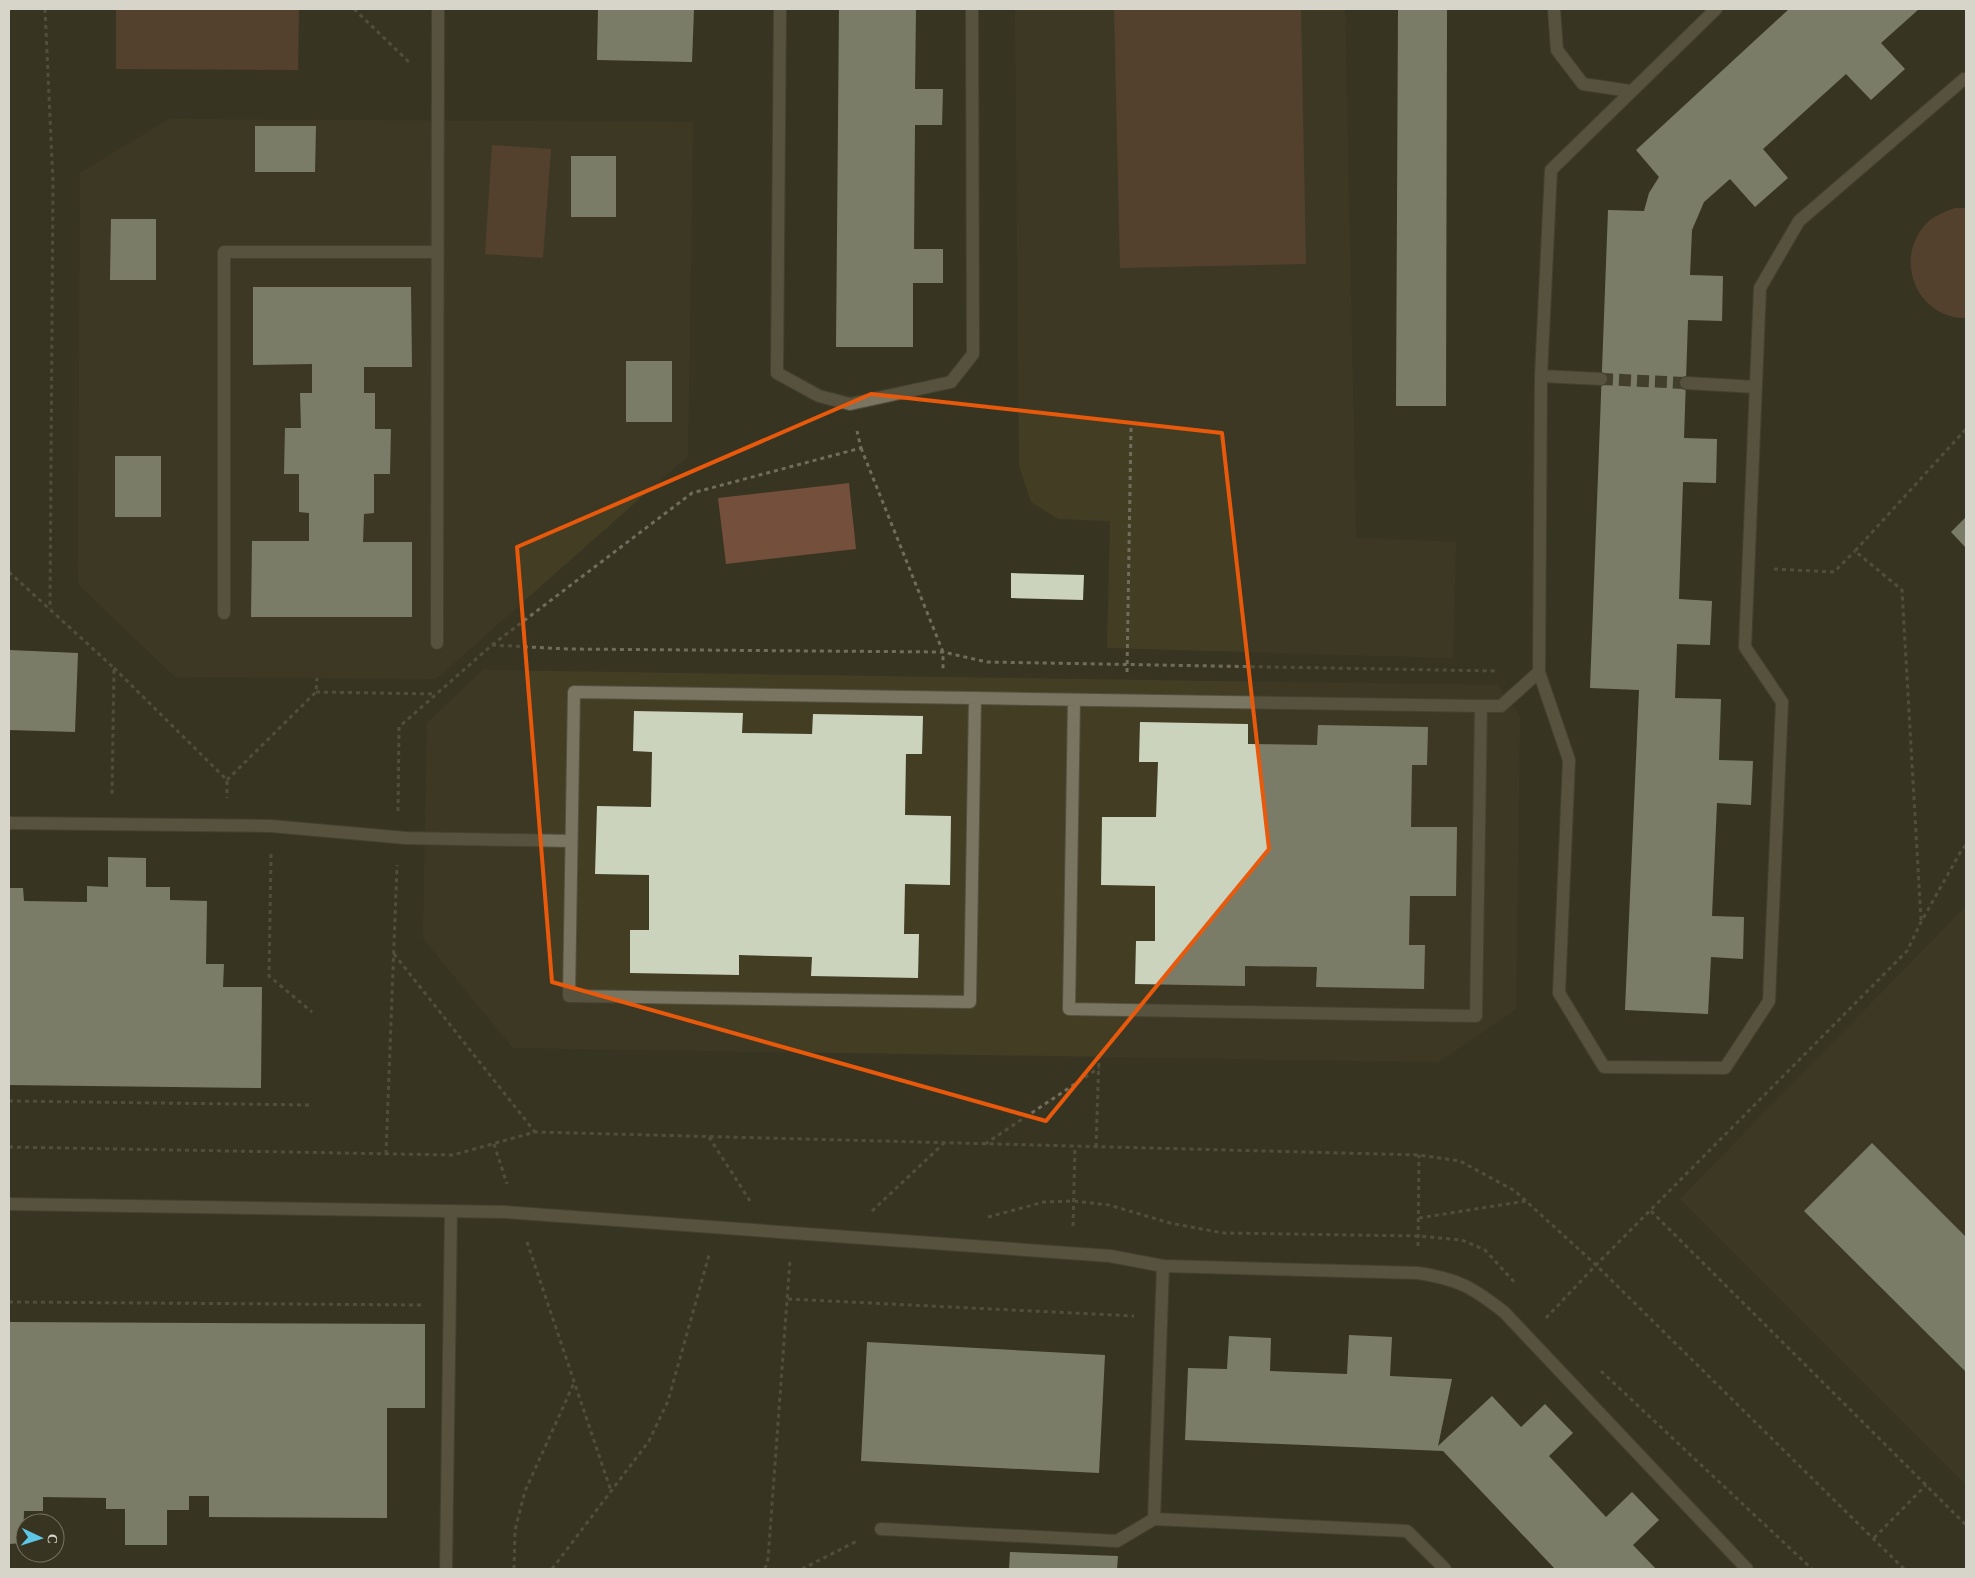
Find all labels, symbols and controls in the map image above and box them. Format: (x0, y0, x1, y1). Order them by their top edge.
north arrow (15, 1513, 65, 1563)
text: С (45, 1533, 61, 1545)

